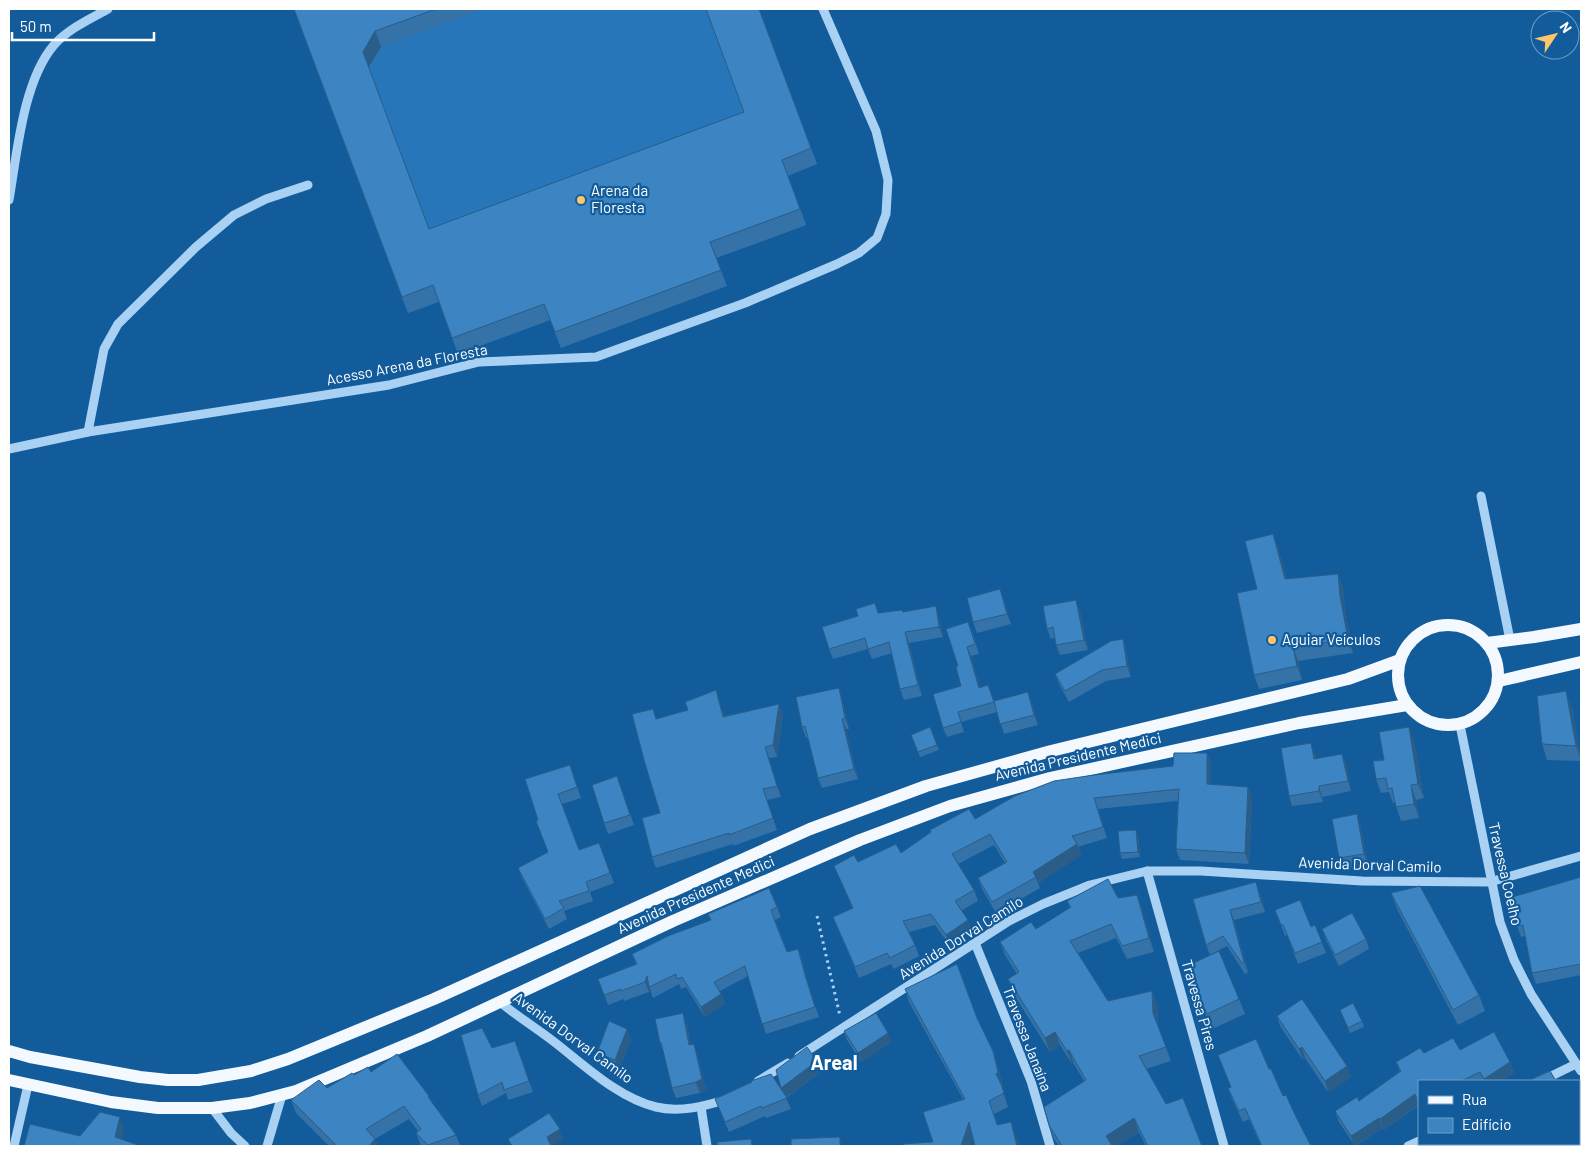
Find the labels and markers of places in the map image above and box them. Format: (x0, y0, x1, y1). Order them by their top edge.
place label: Arena da Floresta (591, 181, 648, 216)
marker: Arena da Floresta (575, 194, 587, 206)
place label: Aguiar Veículos (1282, 630, 1381, 648)
marker: Aguiar Veículos (1266, 634, 1278, 646)

